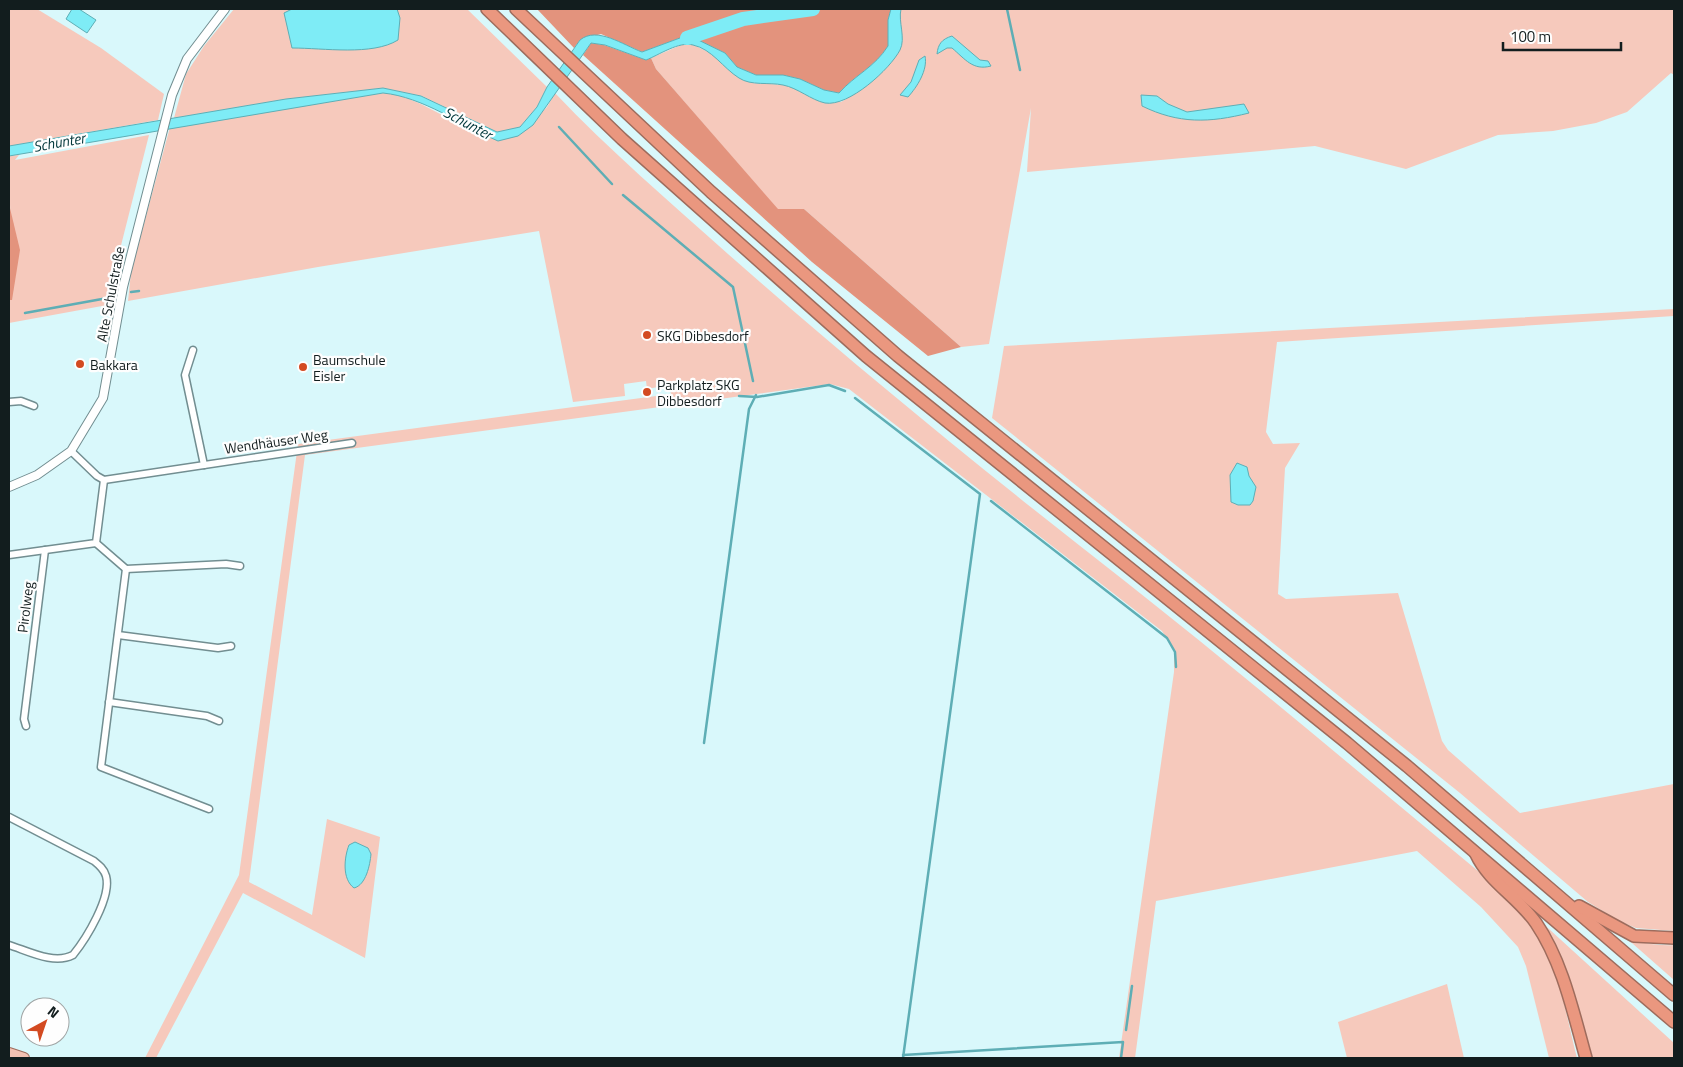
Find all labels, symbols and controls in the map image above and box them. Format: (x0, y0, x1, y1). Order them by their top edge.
scale bar (1503, 20, 1620, 52)
text: 100 m (1510, 25, 1551, 48)
water label: Schunter (439, 101, 499, 147)
water label: Schunter (31, 126, 89, 158)
street label: Alte Schulstraße (90, 244, 130, 344)
place label: SKG Dibbesdorf (657, 325, 749, 346)
marker: SKG Dibbesdorf (641, 329, 653, 341)
place label: Baumschule Eisler (313, 349, 386, 386)
place label: Bakkara (90, 354, 138, 375)
marker: Bakkara (74, 358, 86, 370)
marker: Baumschule Eisler (297, 361, 309, 373)
place label: Parkplatz SKG Dibbesdorf (657, 374, 740, 411)
marker: Parkplatz SKG Dibbesdorf (641, 386, 653, 398)
street label: Wendhäuser Weg (223, 423, 329, 459)
street label: Pirolweg (11, 580, 39, 634)
north arrow (20, 997, 70, 1047)
text: N (43, 1000, 64, 1023)

